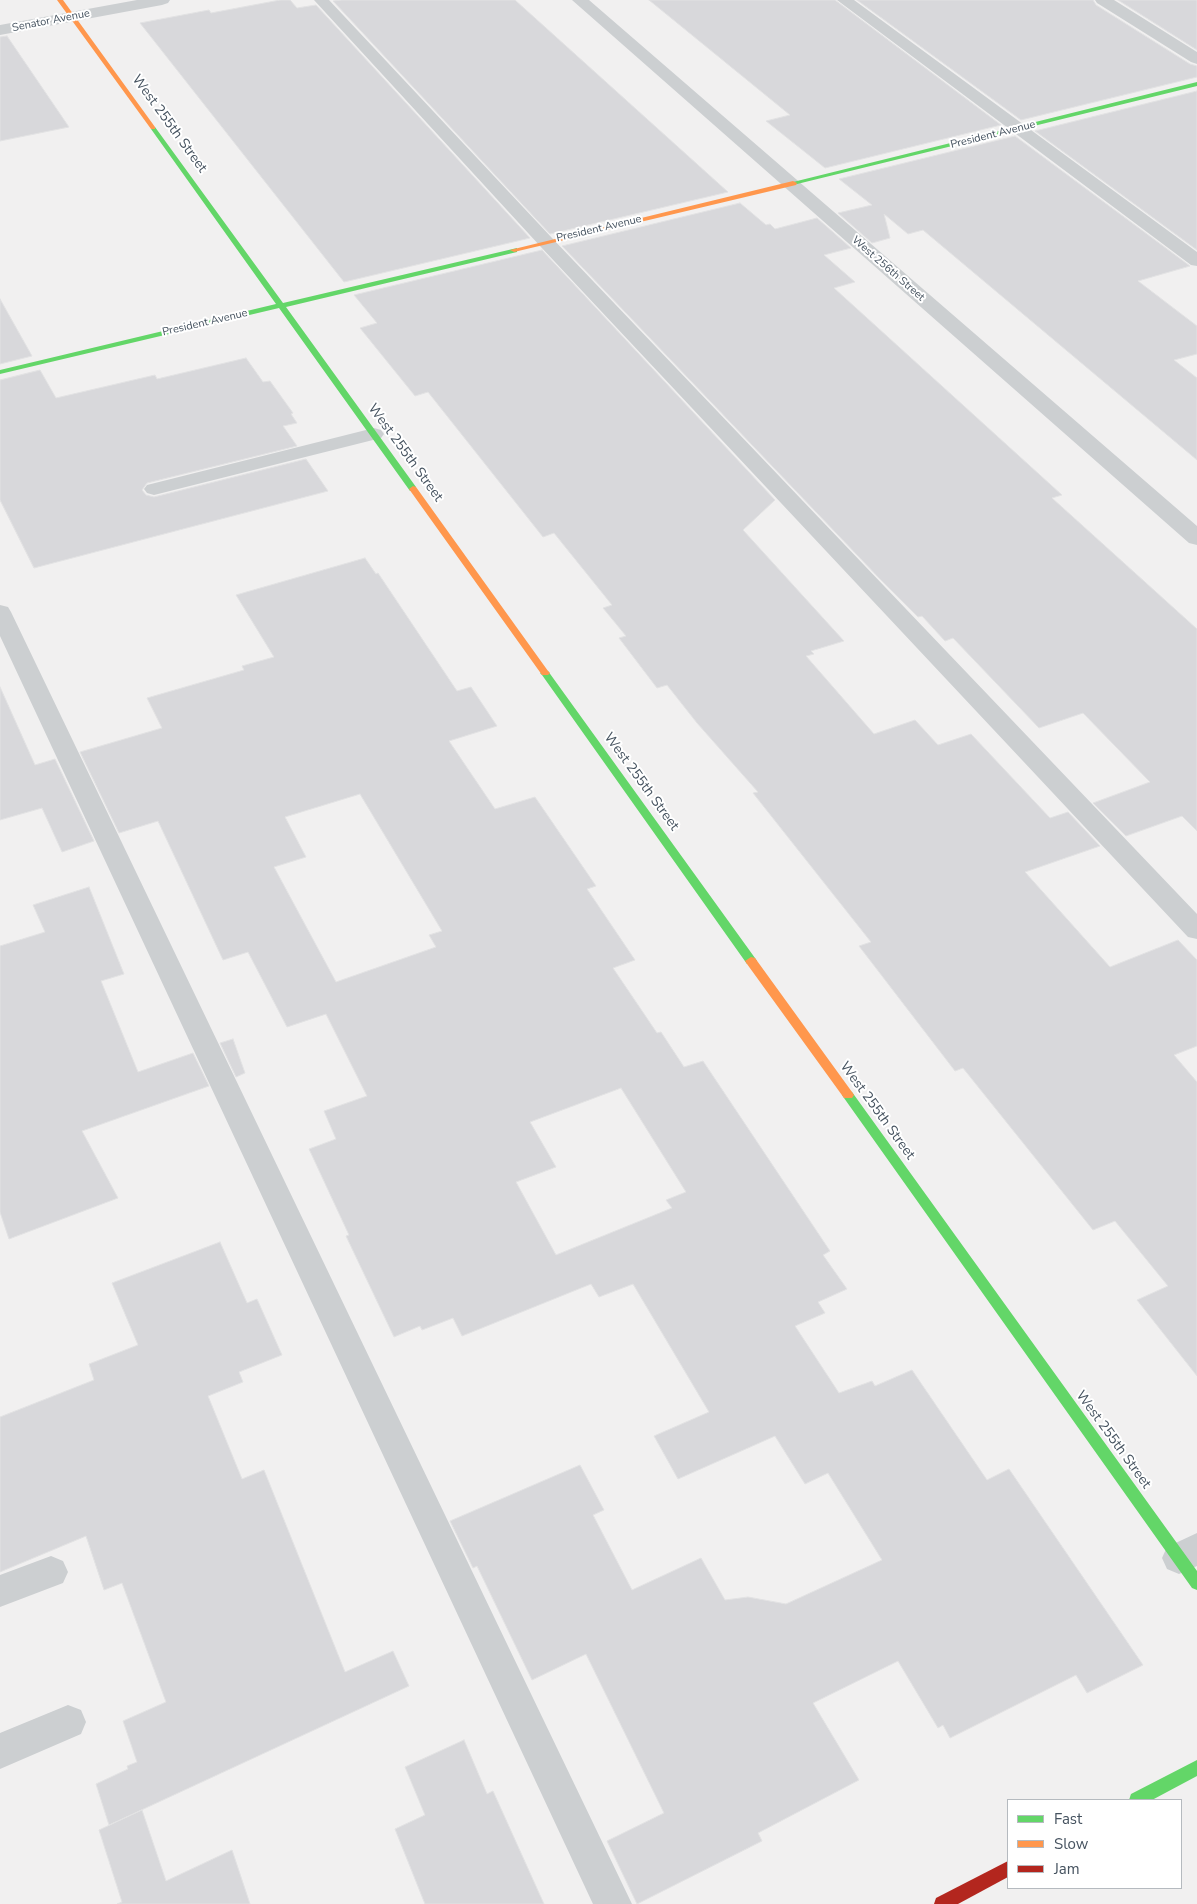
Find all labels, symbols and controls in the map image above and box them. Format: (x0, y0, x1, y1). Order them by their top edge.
street label: Senator Avenue (11, 7, 91, 35)
street label: West 255th Street (128, 72, 210, 176)
street label: President Avenue (949, 118, 1037, 152)
street label: President Avenue (555, 213, 643, 245)
street label: West 256th Street (849, 234, 927, 304)
street label: President Avenue (161, 307, 249, 339)
street label: West 255th Street (364, 401, 446, 505)
street label: West 255th Street (600, 730, 682, 834)
street label: West 255th Street (836, 1059, 918, 1163)
street label: West 255th Street (1072, 1388, 1154, 1492)
legend (1007, 1799, 1182, 1889)
text: Fast (1054, 1809, 1082, 1829)
text: Slow (1054, 1834, 1088, 1854)
text: Jam (1054, 1859, 1080, 1879)

